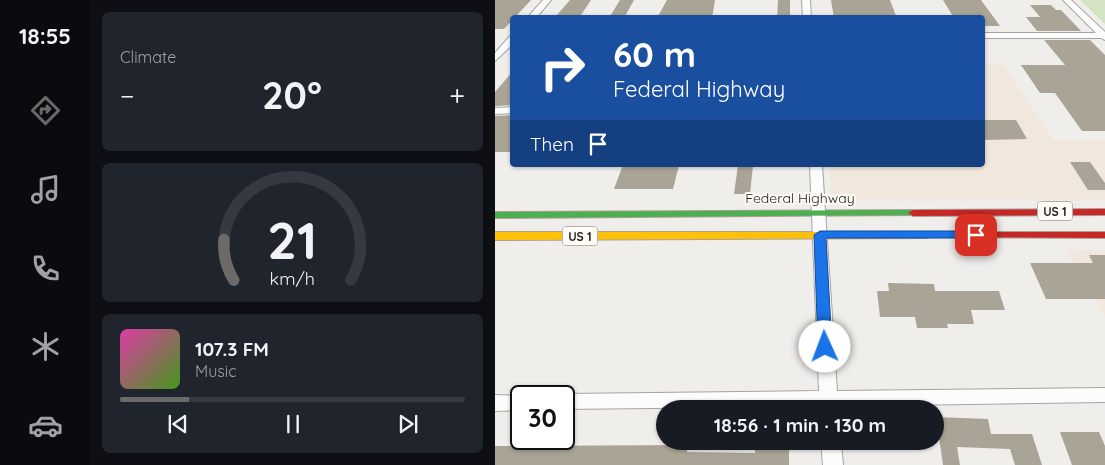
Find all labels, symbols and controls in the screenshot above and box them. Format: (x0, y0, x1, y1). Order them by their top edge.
text: 18:55 (19, 22, 71, 50)
text: 60 m (613, 32, 696, 76)
icon: right (530, 35, 595, 100)
text: Climate (120, 47, 176, 67)
text: 20° (262, 71, 322, 119)
text: Federal Highway (613, 75, 785, 103)
text: − (120, 78, 135, 113)
text: + (449, 78, 465, 113)
icon: directions (28, 93, 63, 128)
icon: arrive (584, 130, 612, 158)
text: Then (530, 132, 574, 156)
icon: music (28, 172, 63, 207)
street label: Federal Highway (745, 189, 855, 207)
road number: US 1 (1037, 202, 1073, 220)
text: 21 (268, 207, 317, 272)
pin (955, 214, 997, 256)
icon: arrive (962, 221, 990, 249)
road number: US 1 (563, 227, 597, 246)
icon: phone (28, 251, 63, 286)
text: km/h (270, 267, 315, 289)
position arrow (798, 320, 850, 372)
icon: climate (28, 329, 63, 364)
text: 107.3 FM (195, 337, 269, 361)
text: Music (195, 361, 237, 381)
speed limit sign: 30 (510, 385, 575, 450)
icon: car (28, 408, 63, 443)
icon: previous (164, 410, 192, 438)
icon: pause (279, 410, 307, 438)
icon: next (394, 410, 422, 438)
text: 18:56 · 1 min · 130 m (714, 413, 886, 437)

